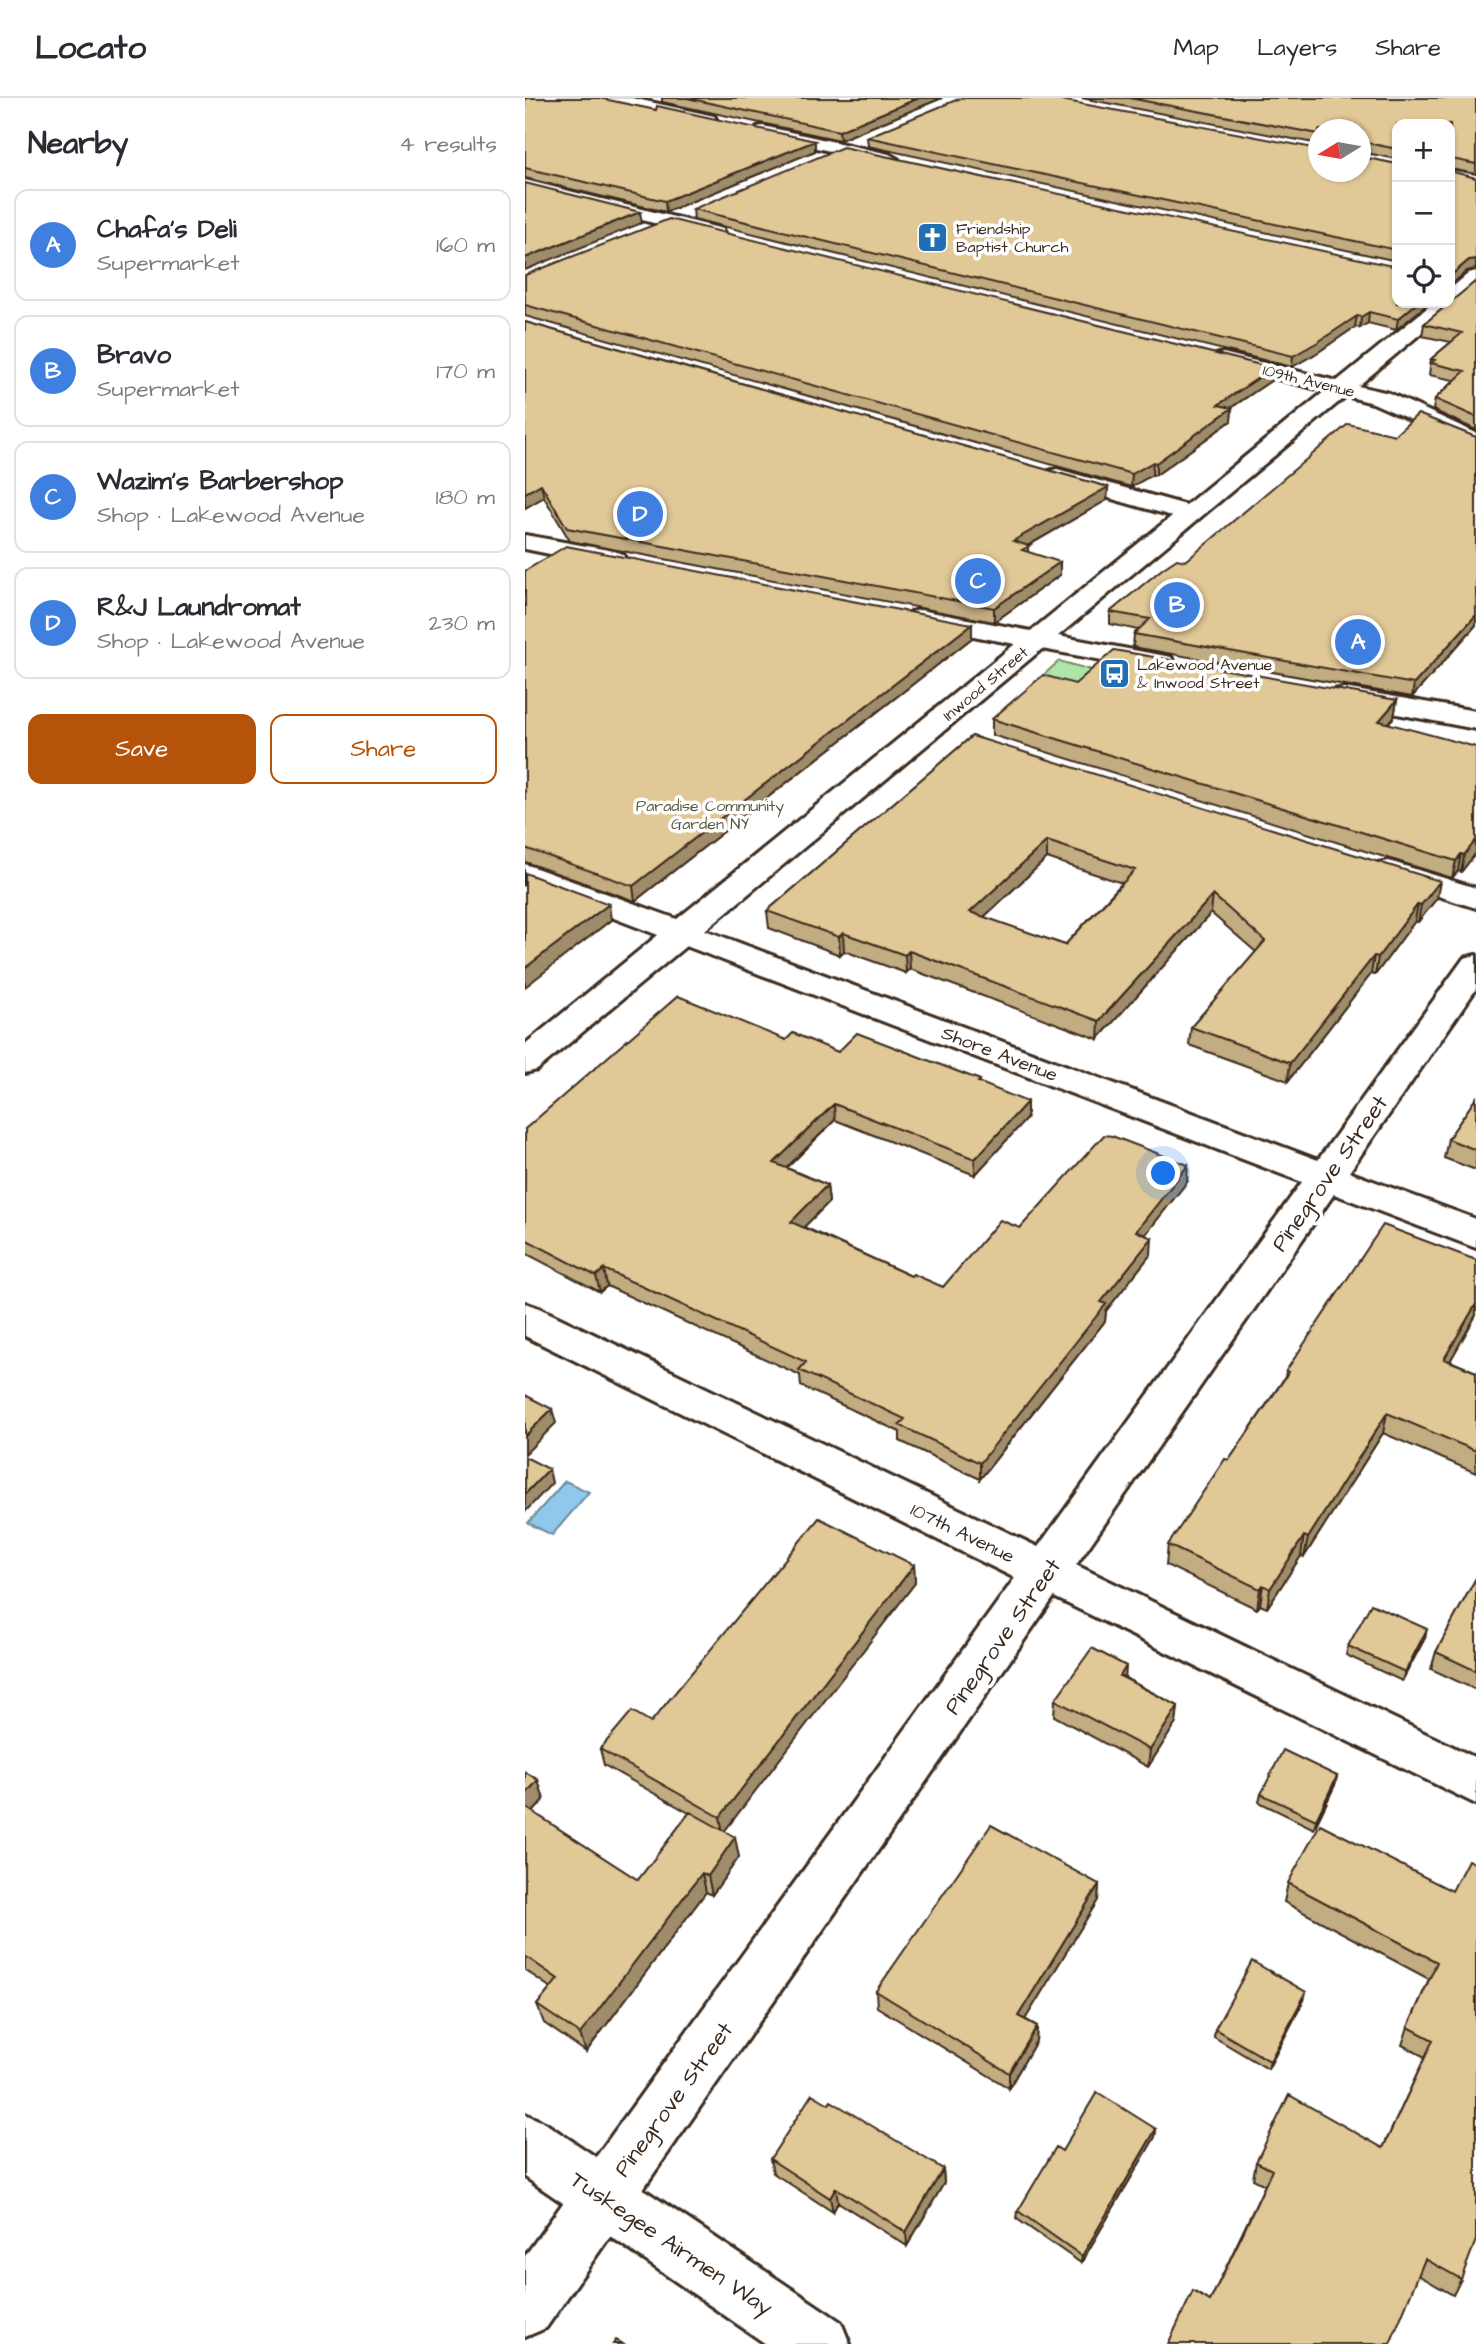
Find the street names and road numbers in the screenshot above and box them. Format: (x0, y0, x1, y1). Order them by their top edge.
street label: 109th Avenue (1260, 359, 1357, 403)
street label: Inwood Street (938, 641, 1033, 726)
street label: Shore Avenue (937, 1020, 1061, 1089)
street label: Pinegrove Street (1264, 1088, 1397, 1259)
street label: 107th Avenue (906, 1497, 1019, 1570)
street label: Pinegrove Street (937, 1551, 1070, 1722)
street label: Pinegrove Street (607, 2015, 742, 2184)
street label: Tuskegee Airmen Way (563, 2164, 779, 2325)

